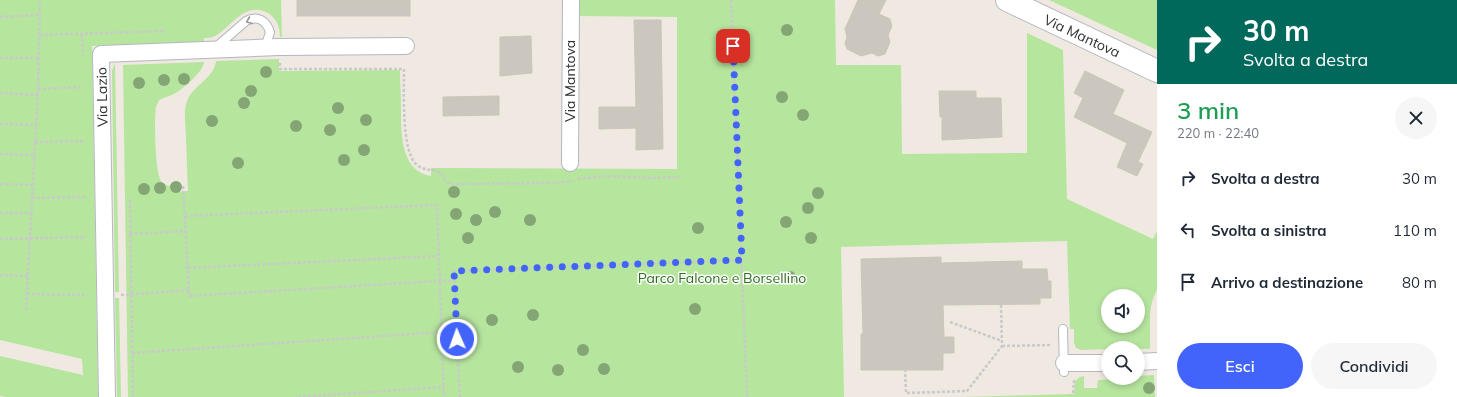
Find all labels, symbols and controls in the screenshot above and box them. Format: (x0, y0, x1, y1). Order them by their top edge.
street label: Via Mantova (1041, 10, 1123, 62)
text: 30 m (1243, 13, 1309, 48)
one-way arrow (246, 16, 253, 24)
icon: right (1177, 16, 1229, 68)
pin (716, 29, 750, 63)
icon: arrive (722, 35, 744, 57)
street label: Via Mantova (561, 40, 579, 122)
text: Svolta a destra (1243, 48, 1368, 71)
street label: Via Lazio (92, 67, 112, 127)
text: 3 min (1177, 95, 1239, 125)
button: close (1395, 97, 1437, 139)
text: 220 m · 22:40 (1177, 125, 1259, 141)
icon: right (1177, 167, 1199, 189)
text: Svolta a destra (1211, 169, 1320, 188)
text: 30 m (1402, 169, 1437, 188)
icon: left (1177, 219, 1199, 241)
text: Svolta a sinistra (1211, 221, 1327, 240)
text: 110 m (1393, 221, 1437, 240)
park label: Parco Falcone e Borsellino (638, 269, 806, 287)
icon: arrive (1177, 271, 1199, 293)
text: Arrivo a destinazione (1211, 273, 1363, 292)
text: 80 m (1402, 273, 1437, 292)
map controls (1101, 289, 1145, 385)
button: sound (1101, 289, 1145, 333)
position arrow (436, 318, 478, 360)
button: search (1101, 341, 1145, 385)
button: Esci (1177, 343, 1303, 389)
button: Condividi (1311, 343, 1437, 389)

